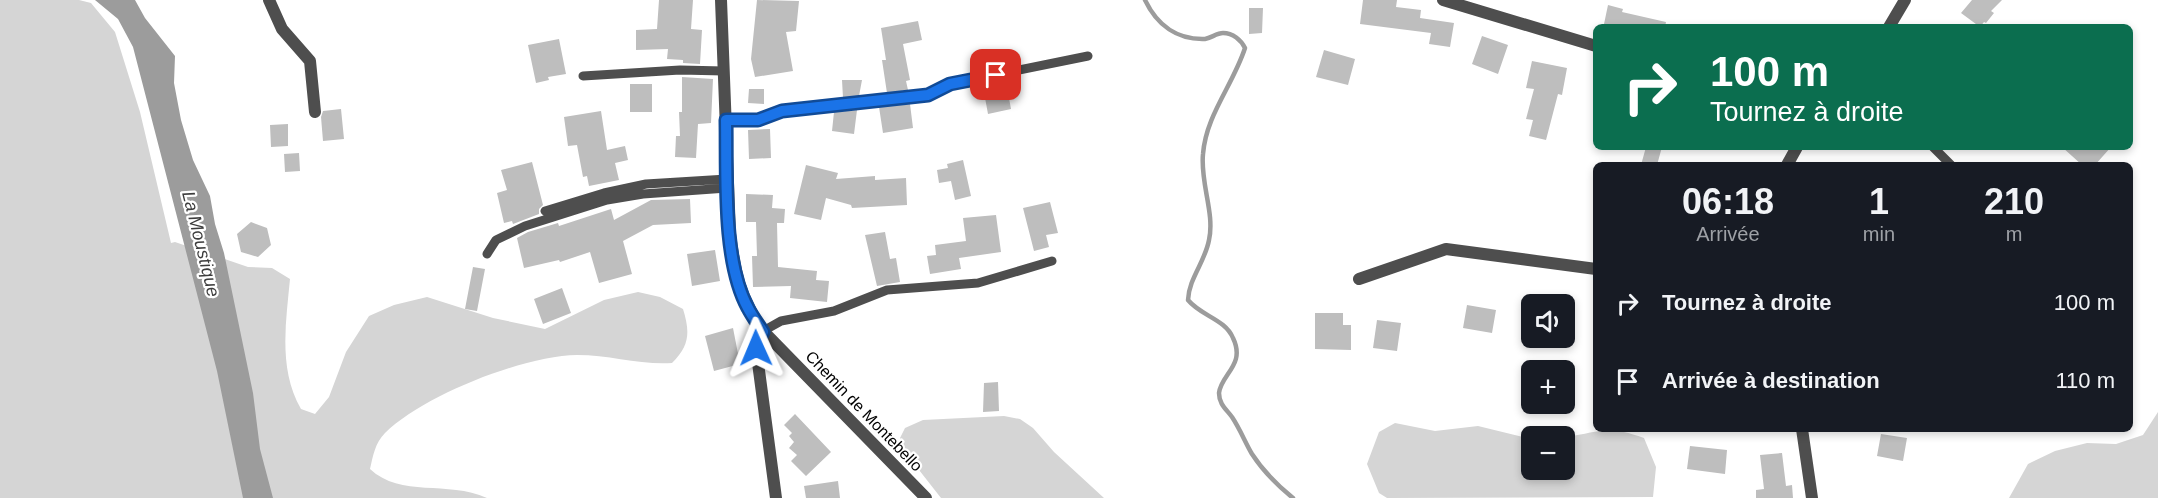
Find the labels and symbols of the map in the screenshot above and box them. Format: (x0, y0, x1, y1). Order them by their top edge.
pin (970, 49, 1021, 100)
water label: La Moustique (178, 189, 224, 299)
position arrow (724, 316, 788, 380)
street label: Chemin de Montebello (802, 348, 926, 475)

